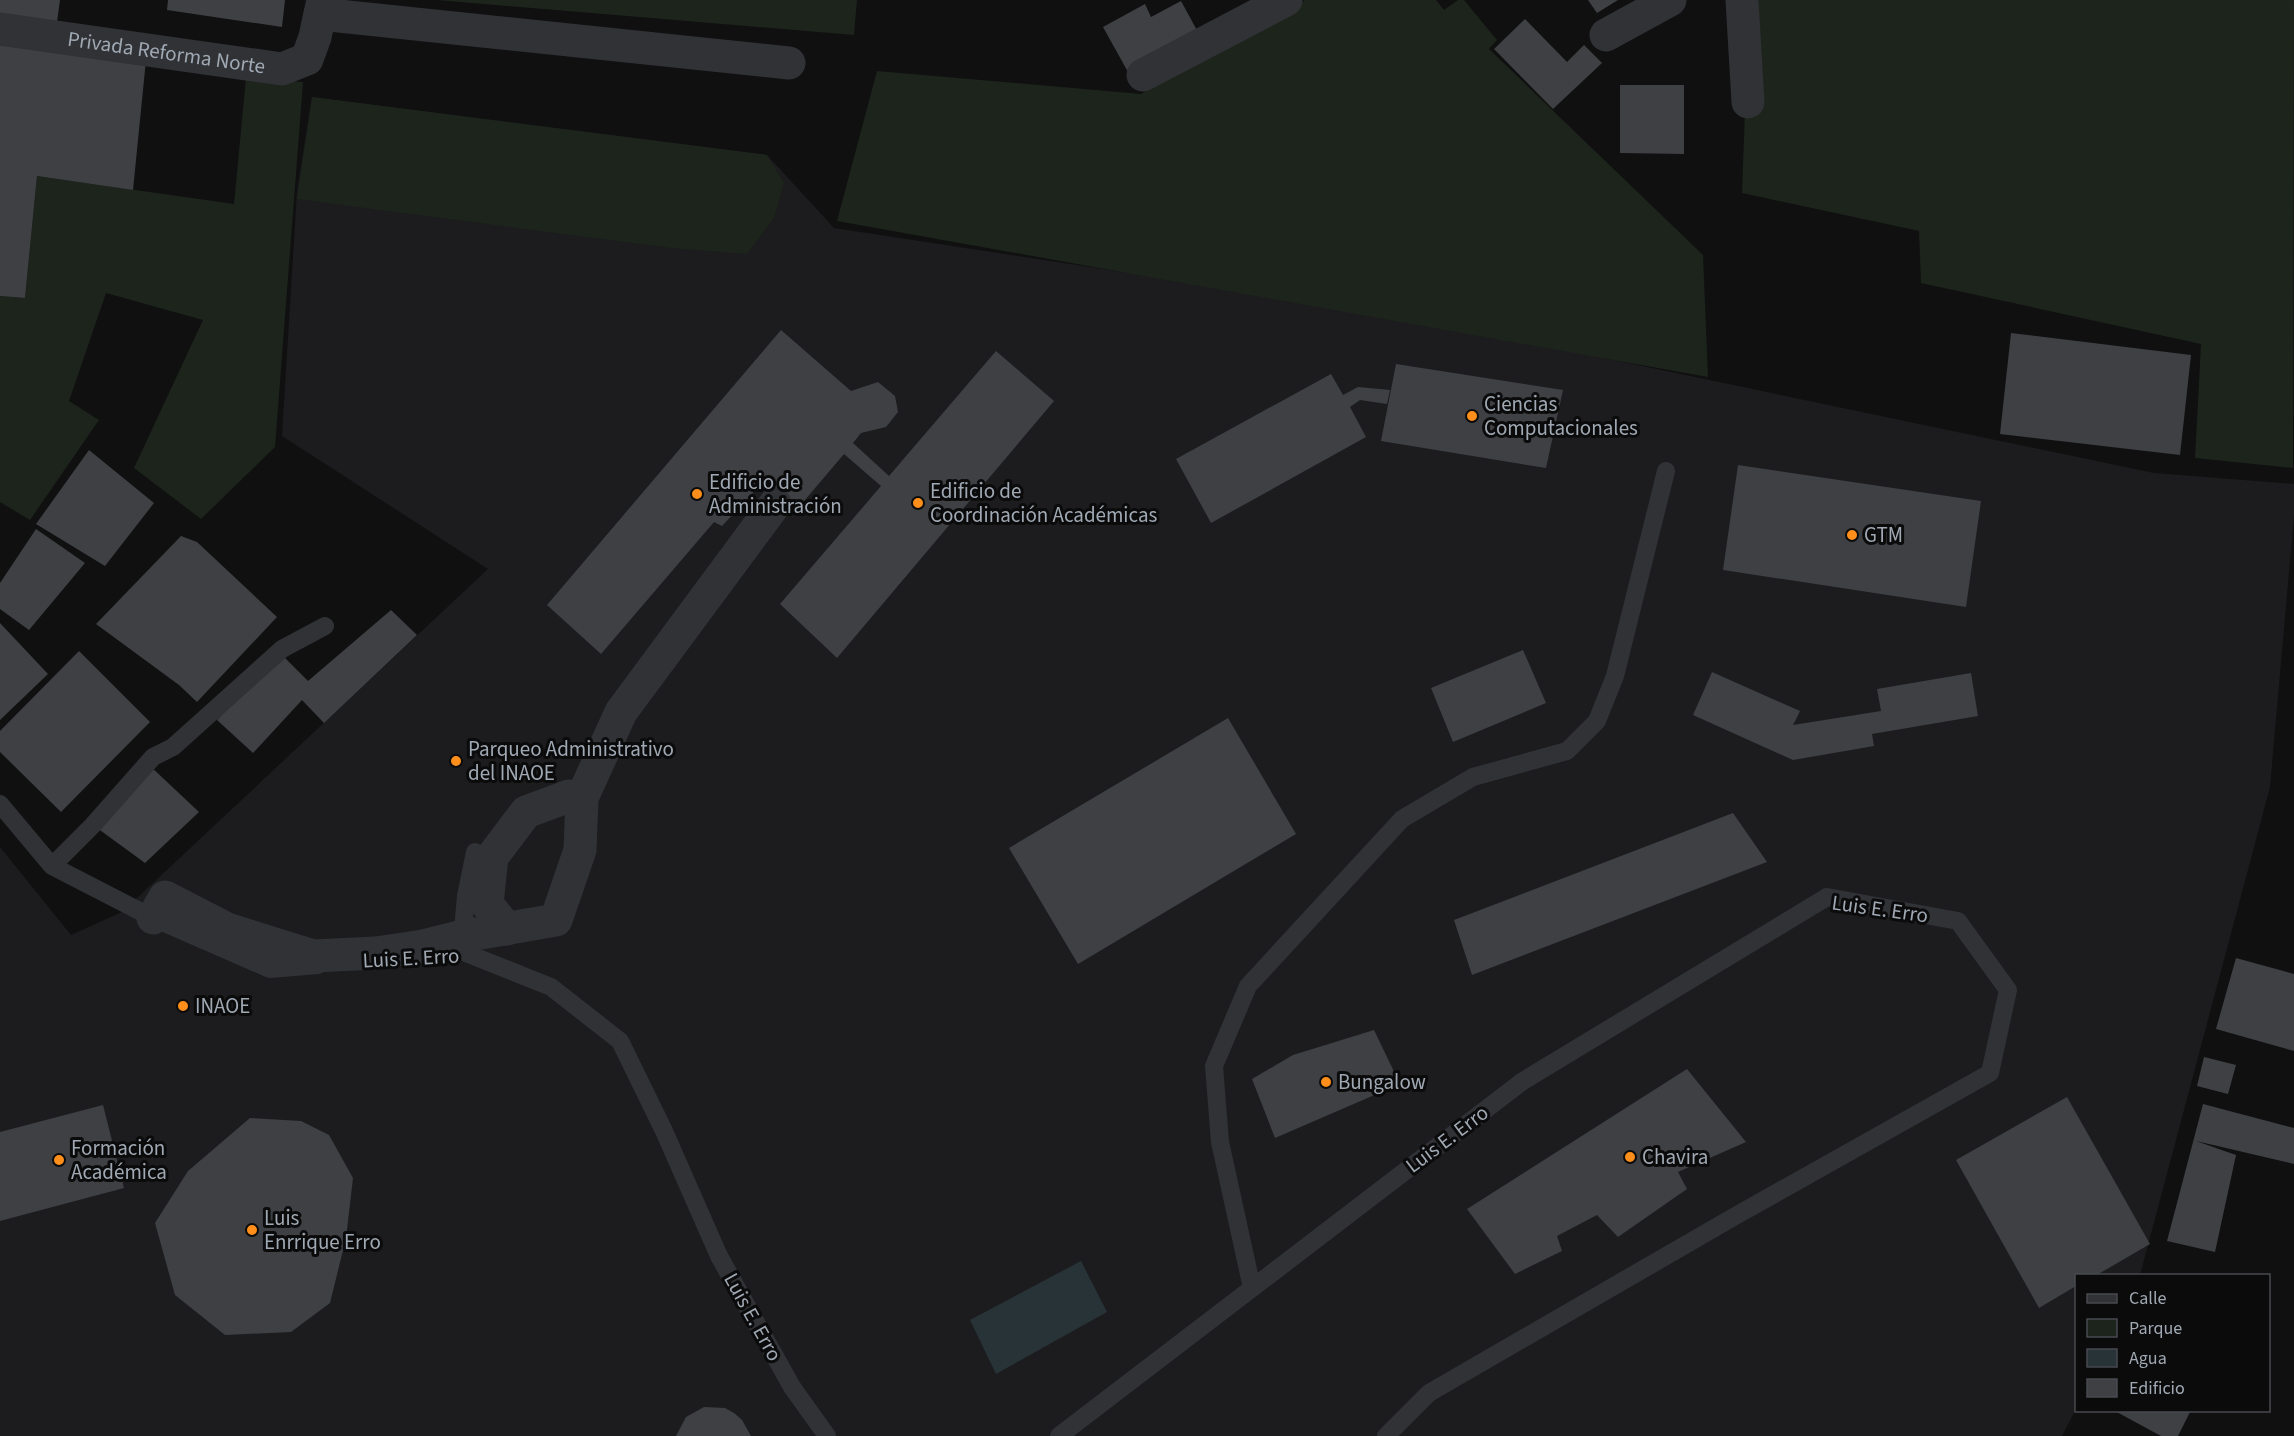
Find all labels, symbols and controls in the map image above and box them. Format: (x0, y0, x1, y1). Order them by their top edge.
street label: Privada Reforma Norte (66, 24, 267, 81)
place label: Ciencias Computacionales (1484, 389, 1638, 443)
marker: Ciencias Computacionales (1465, 409, 1479, 423)
place label: Edificio de Administración (709, 467, 842, 521)
place label: Edificio de Coordinación Académicas (930, 476, 1157, 530)
marker: Edificio de Administración (690, 487, 704, 501)
marker: Edificio de Coordinación Académicas (911, 496, 925, 510)
place label: GTM (1864, 520, 1903, 550)
marker: GTM (1845, 528, 1859, 542)
place label: Parqueo Administrativo del INAOE (468, 734, 674, 788)
marker: Parqueo Administrativo del INAOE (449, 754, 463, 768)
street label: Luis E. Erro (1830, 887, 1930, 931)
street label: Luis E. Erro (362, 940, 460, 976)
place label: INAOE (195, 991, 250, 1021)
marker: INAOE (176, 999, 190, 1013)
place label: Bungalow (1338, 1067, 1426, 1097)
marker: Bungalow (1319, 1075, 1333, 1089)
street label: Luis E. Erro (1399, 1098, 1495, 1180)
place label: Formación Académica (71, 1133, 167, 1187)
place label: Chavira (1642, 1142, 1708, 1172)
marker: Chavira (1623, 1150, 1637, 1164)
marker: Formación Académica (52, 1153, 66, 1167)
place label: Luis Enrrique Erro (264, 1203, 381, 1257)
marker: Luis Enrrique Erro (245, 1223, 259, 1237)
street label: Luis E. Erro (716, 1267, 790, 1367)
legend (2075, 1274, 2270, 1412)
text: Calle (2129, 1286, 2167, 1311)
text: Parque (2129, 1316, 2182, 1341)
text: Agua (2129, 1346, 2167, 1371)
text: Edificio (2129, 1376, 2185, 1401)

